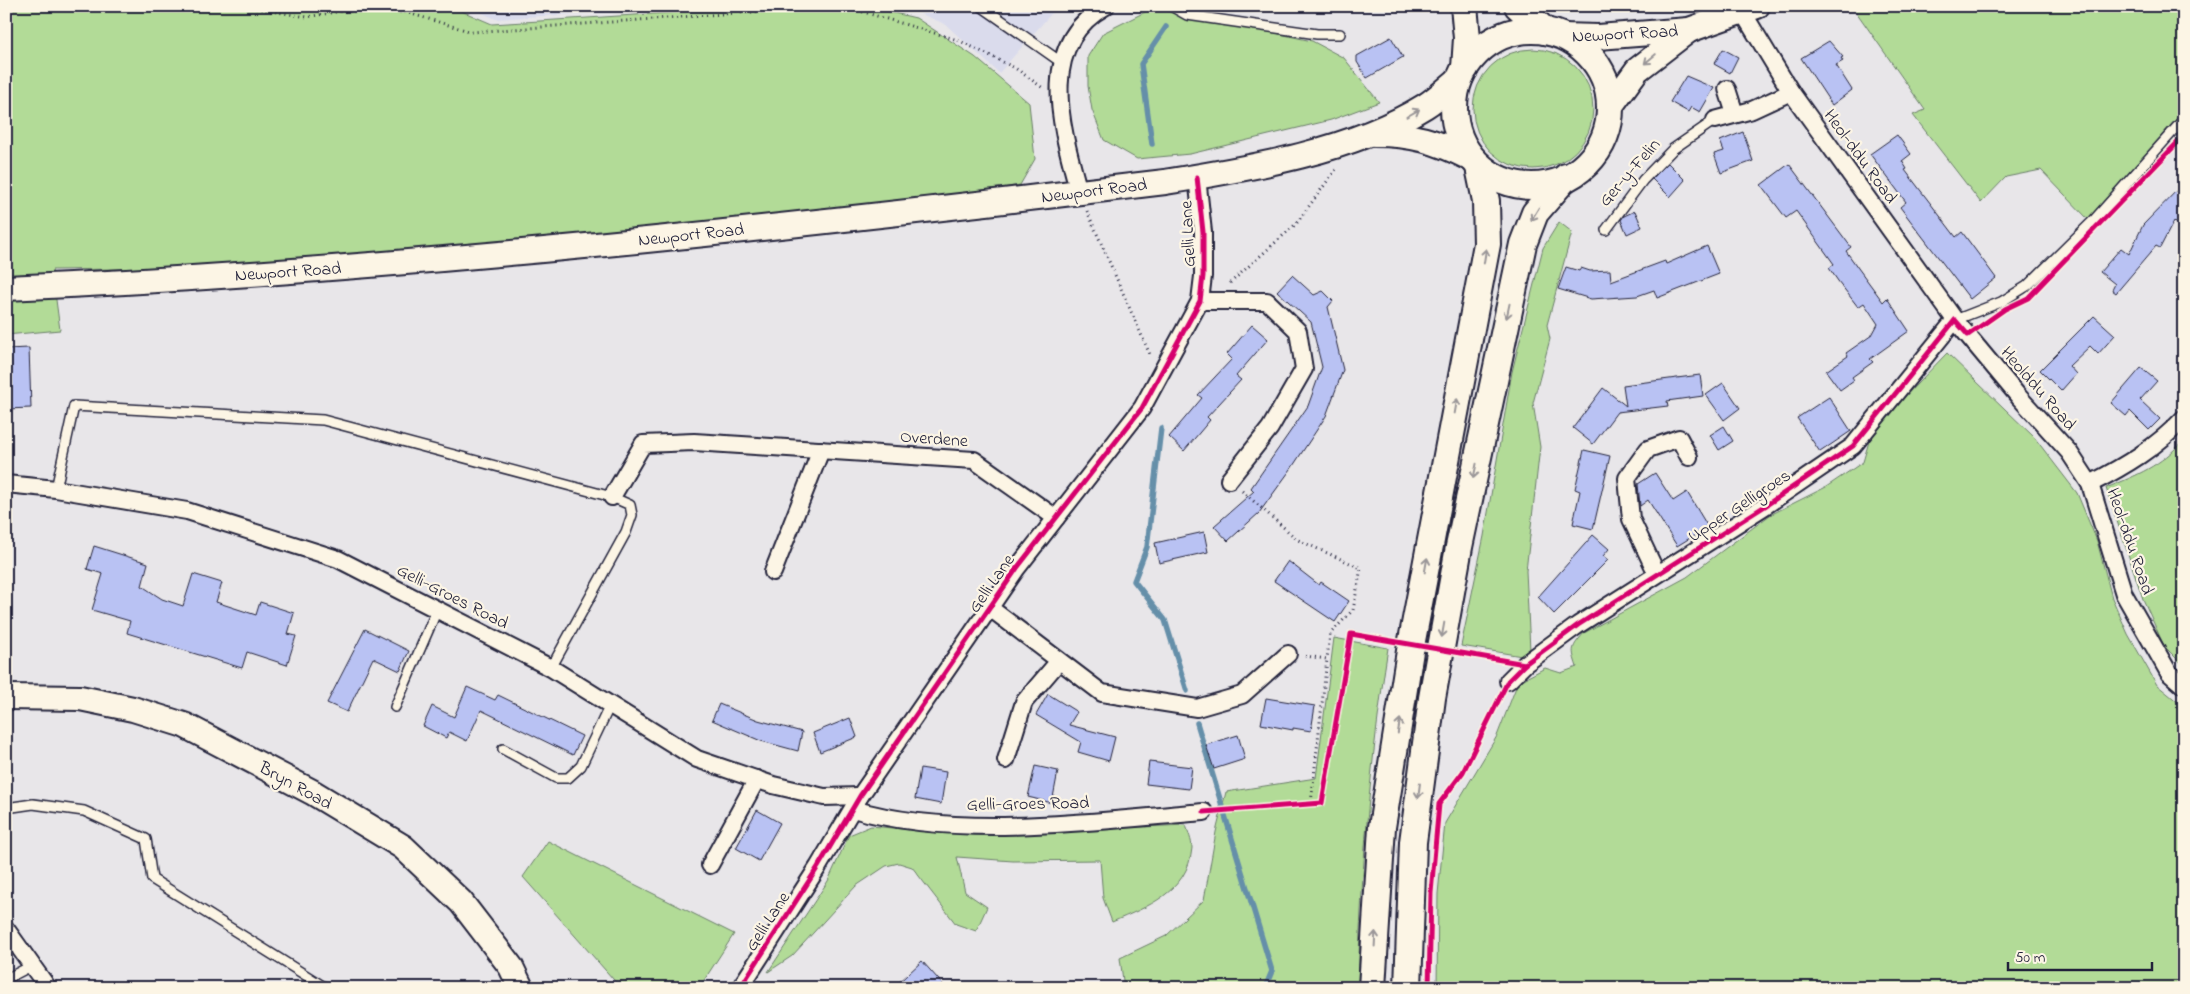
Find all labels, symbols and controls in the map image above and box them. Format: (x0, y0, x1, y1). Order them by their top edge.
street label: Newport Road (1571, 19, 1679, 51)
one-way arrow (1644, 53, 1657, 64)
street label: Heol-ddu Road (1816, 105, 1903, 210)
one-way arrow (1406, 107, 1420, 117)
street label: Ger-y-Felin (1593, 133, 1668, 213)
street label: Newport Road (1040, 173, 1149, 211)
street label: Gelli Lane (1174, 199, 1204, 268)
one-way arrow (1529, 207, 1539, 221)
street label: Newport Road (637, 217, 746, 254)
one-way arrow (1481, 248, 1491, 264)
street label: Newport Road (234, 256, 342, 290)
one-way arrow (1503, 303, 1513, 319)
street label: Heolddu Road (1993, 341, 2082, 437)
one-way arrow (1451, 398, 1461, 414)
street label: Overdene (899, 425, 970, 455)
one-way arrow (1470, 462, 1480, 478)
street label: Upper Gelligroes (1684, 464, 1797, 551)
street label: Heol-ddu Road (2099, 485, 2160, 598)
street label: Gelli Lane (963, 549, 1023, 619)
street label: Gelli-Groes Road (392, 558, 513, 637)
one-way arrow (1422, 558, 1431, 574)
one-way arrow (1438, 621, 1448, 637)
one-way arrow (1394, 718, 1404, 734)
street label: Bryn Road (253, 755, 336, 818)
one-way arrow (1414, 782, 1424, 798)
street label: Gelli-Groes Road (967, 791, 1090, 819)
street label: Gelli Lane (740, 886, 798, 957)
one-way arrow (1371, 931, 1380, 947)
scale bar (2008, 939, 2151, 971)
text: 50 m (2015, 947, 2046, 969)

